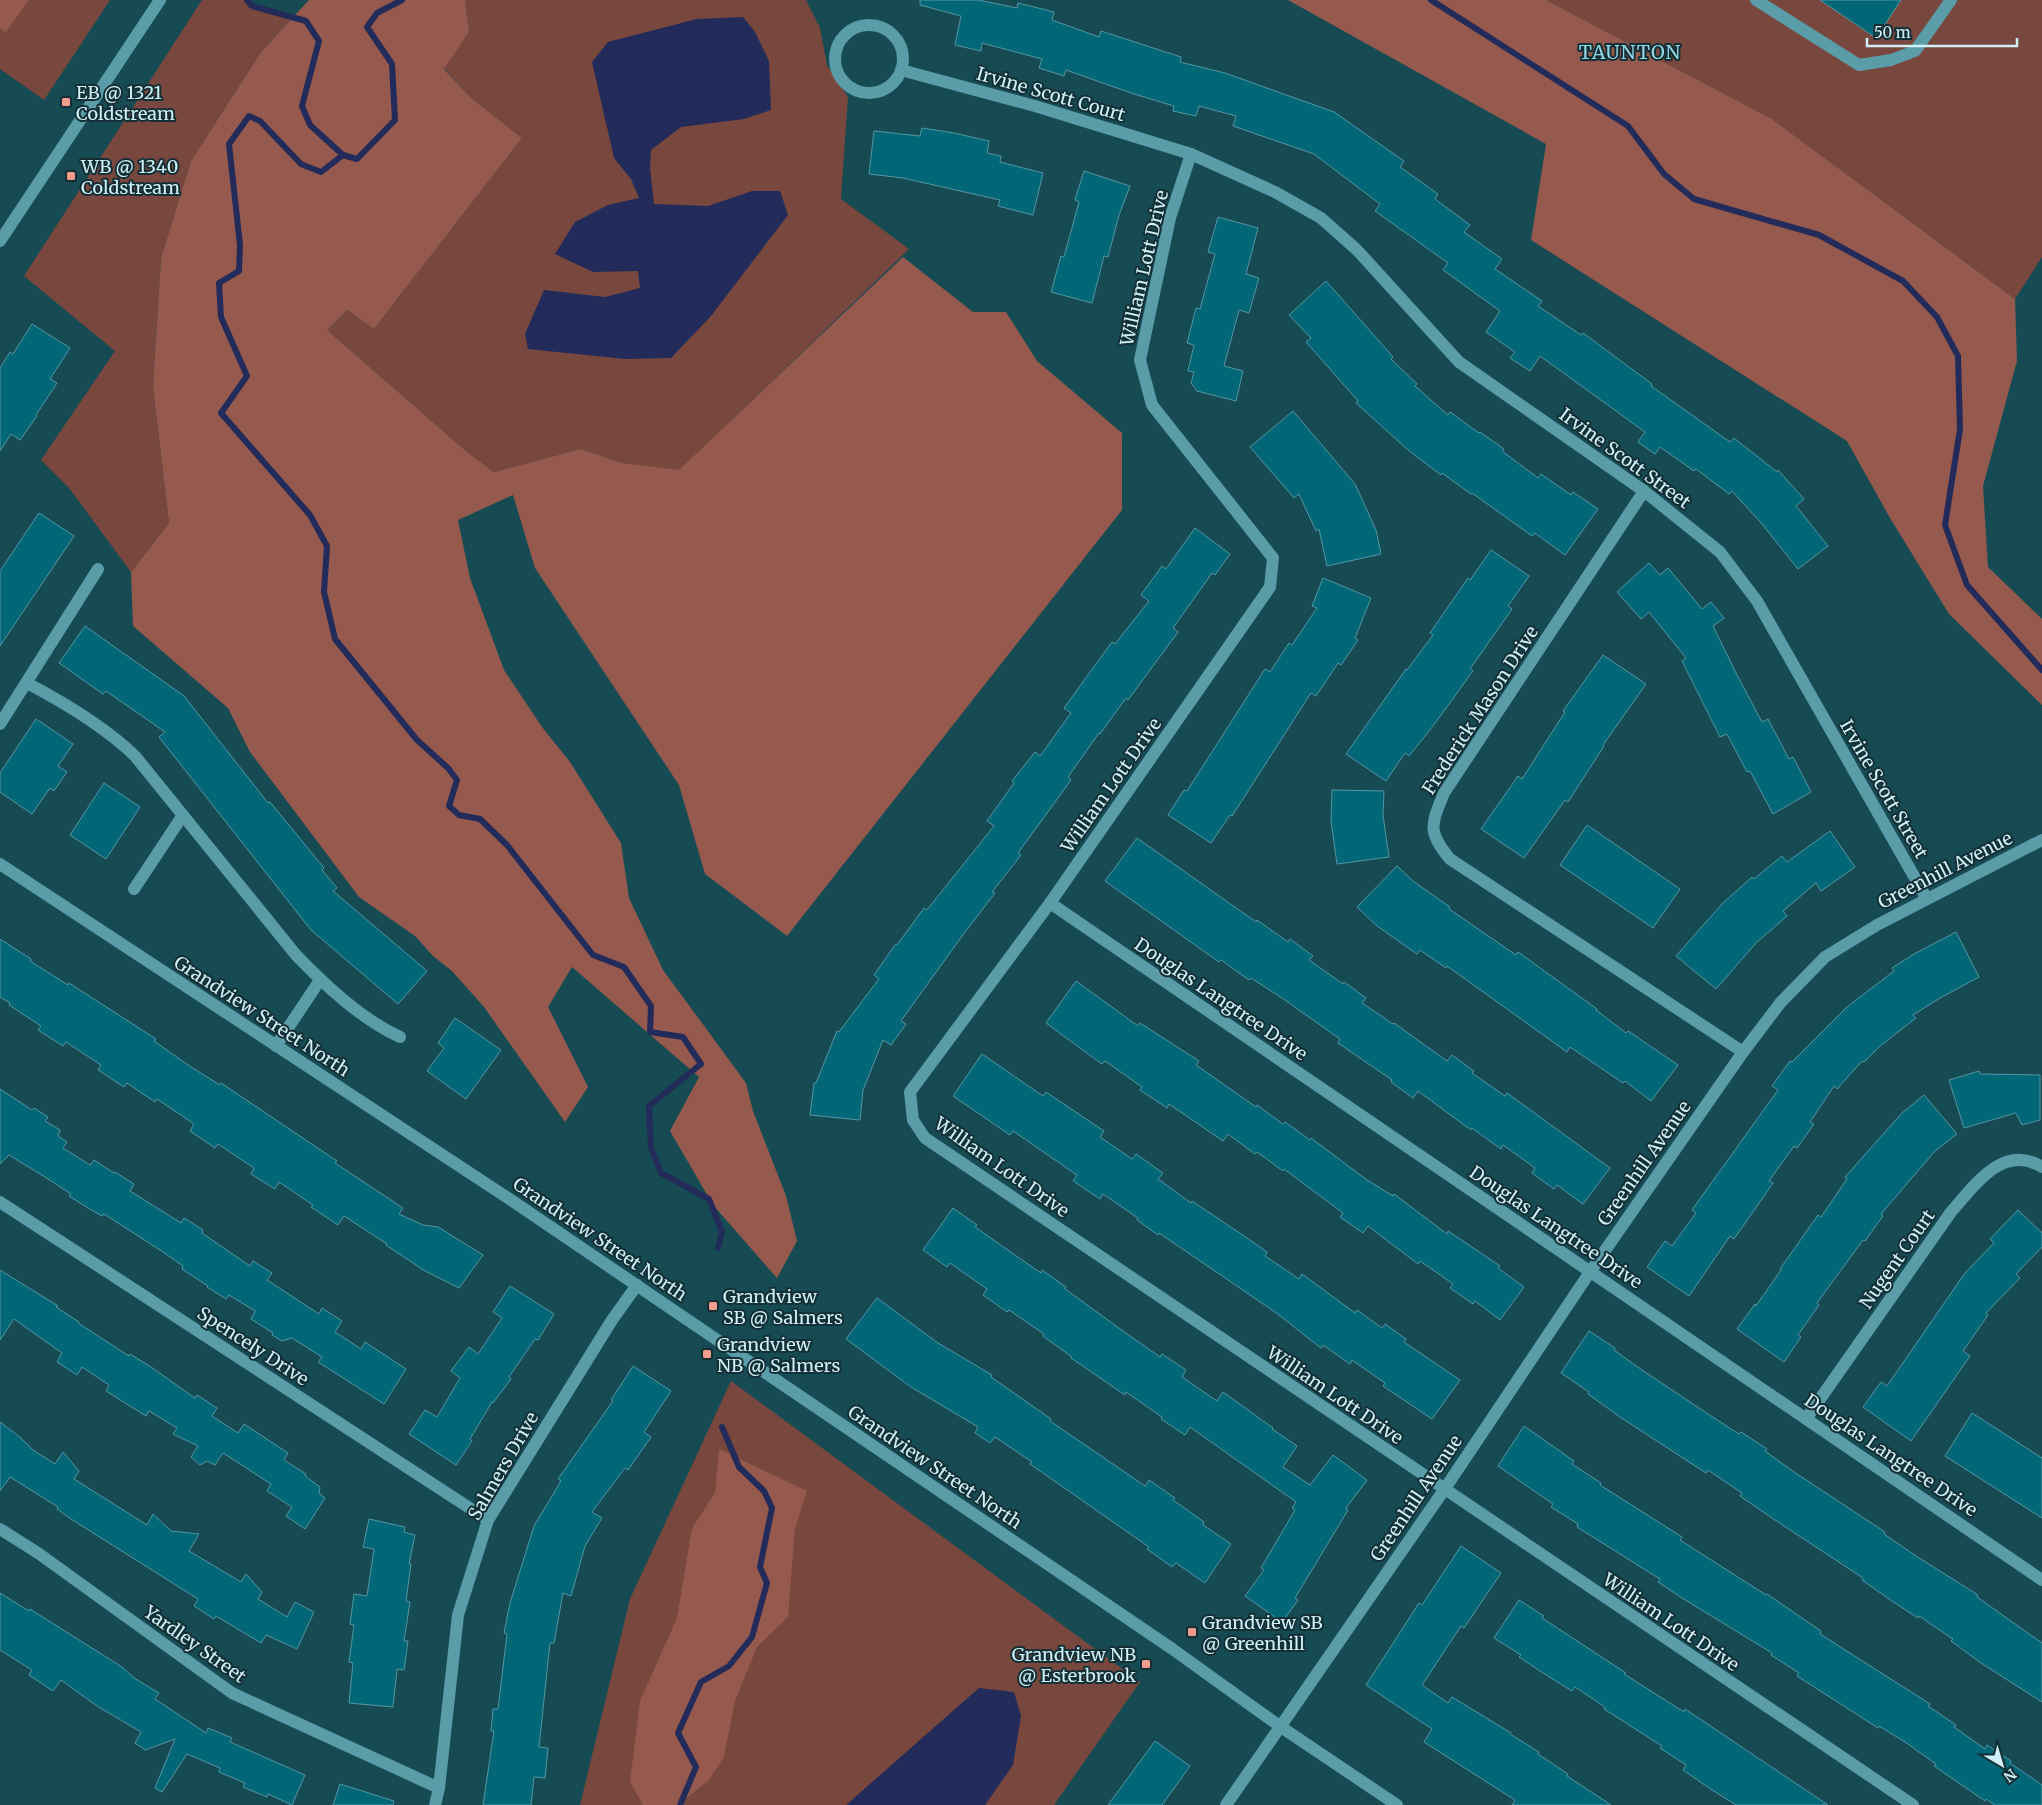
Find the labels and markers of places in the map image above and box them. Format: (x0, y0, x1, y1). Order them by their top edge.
place label: EB @ 1321 Coldstream (76, 81, 175, 125)
marker: EB @ 1321 Coldstream (60, 96, 72, 108)
place label: WB @ 1340 Coldstream (80, 155, 180, 199)
marker: WB @ 1340 Coldstream (65, 170, 77, 182)
place label: Grandview SB @ Salmers (723, 1285, 843, 1329)
marker: Grandview SB @ Salmers (707, 1300, 719, 1312)
place label: Grandview NB @ Salmers (717, 1333, 840, 1377)
marker: Grandview NB @ Salmers (701, 1348, 713, 1360)
place label: Grandview SB @ Greenhill (1202, 1611, 1323, 1655)
marker: Grandview SB @ Greenhill (1186, 1626, 1198, 1638)
place label: Grandview NB @ Esterbrook (1012, 1643, 1137, 1687)
marker: Grandview NB @ Esterbrook (1140, 1658, 1152, 1670)

